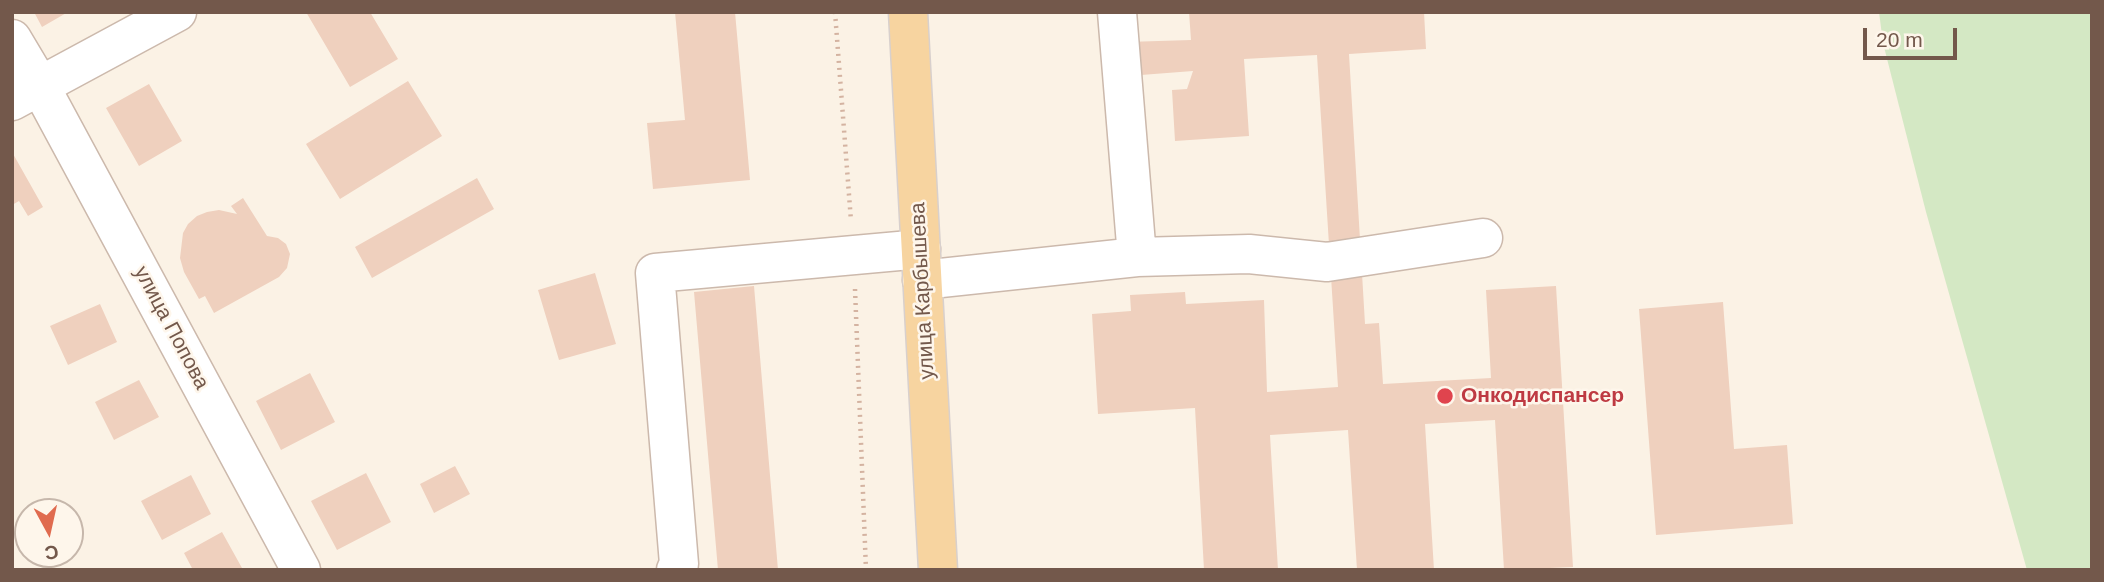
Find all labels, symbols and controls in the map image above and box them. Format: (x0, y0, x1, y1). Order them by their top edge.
scale bar (1866, 14, 1960, 58)
text: 20 m (1876, 28, 1923, 51)
street label: улица Карбышева (906, 202, 940, 380)
street label: улица Попова (128, 262, 214, 394)
place label: Онкодиспансер (1461, 383, 1624, 409)
marker: Онкодиспансер (1435, 386, 1455, 406)
north arrow (14, 498, 84, 568)
text: С (43, 541, 60, 564)

